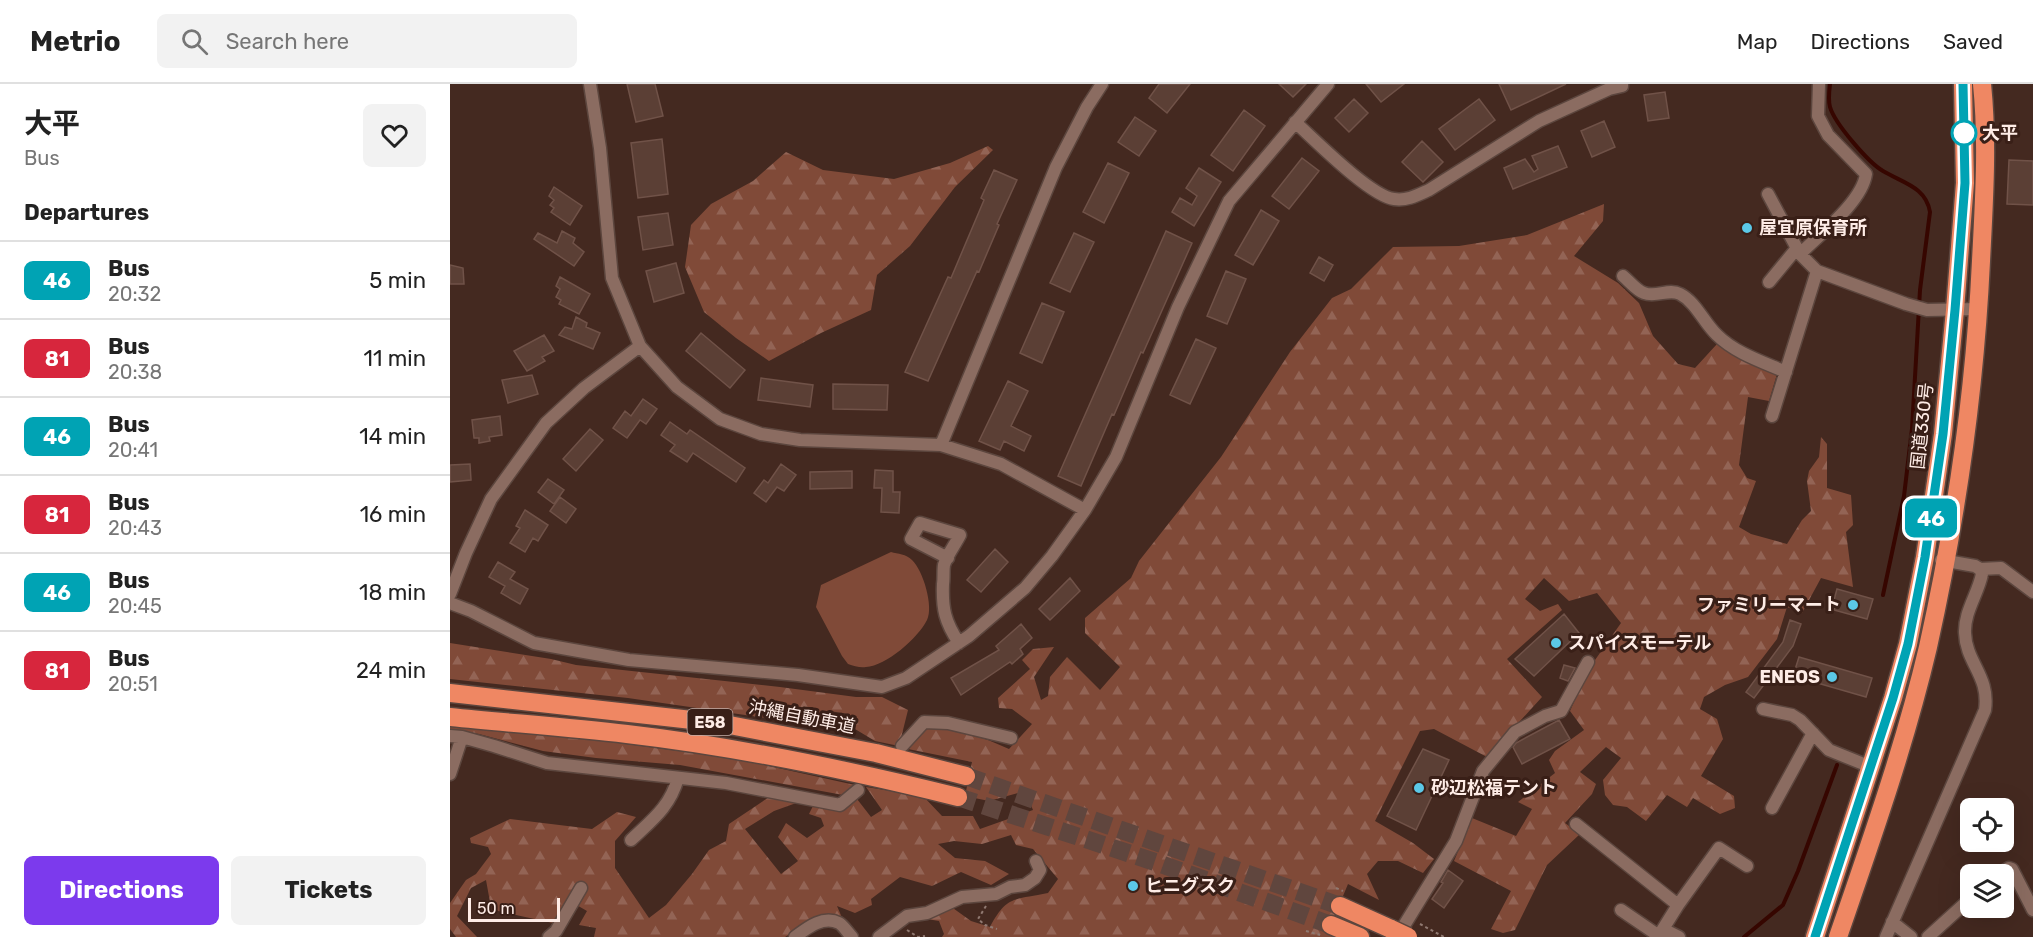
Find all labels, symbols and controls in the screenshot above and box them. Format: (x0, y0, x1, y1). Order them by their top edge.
search box (157, 14, 577, 68)
text: Metrio (30, 25, 121, 58)
icon: search (178, 25, 211, 58)
text: Search here (226, 28, 349, 55)
text: Map (1737, 29, 1778, 54)
text: Directions (1811, 29, 1910, 54)
text: Saved (1943, 29, 2003, 54)
button: heart (363, 104, 426, 167)
text: 大平 (24, 107, 80, 140)
marker: 大平 (1951, 120, 1977, 146)
place label: 大平 (1982, 122, 2018, 144)
text: Bus (24, 146, 60, 170)
text: Departures (24, 199, 149, 226)
place label: 屋宜原保育所 (1759, 217, 1867, 239)
marker: 屋宜原保育所 (1740, 221, 1754, 235)
text: Bus (108, 255, 150, 282)
text: 5 min (369, 267, 426, 294)
text: 46 (43, 268, 71, 293)
text: 20:32 (108, 282, 161, 306)
text: Bus (108, 333, 150, 360)
text: 11 min (364, 345, 426, 372)
text: 81 (45, 346, 69, 371)
text: 20:38 (108, 360, 162, 384)
street label: 国道330号 (1907, 382, 1937, 470)
text: Bus (108, 411, 150, 438)
text: 14 min (359, 423, 426, 450)
text: 46 (43, 424, 71, 449)
text: 20:41 (108, 438, 158, 462)
text: Bus (108, 489, 150, 516)
line badge: 46 (1904, 498, 1958, 538)
text: 16 min (360, 501, 426, 528)
text: 81 (45, 502, 69, 527)
text: 46 (1917, 506, 1945, 531)
text: 20:43 (108, 516, 162, 540)
text: Bus (108, 567, 150, 594)
text: 18 min (359, 579, 426, 606)
text: 46 (43, 580, 71, 605)
text: 20:45 (108, 594, 162, 618)
place label: ファミリーマート (1697, 594, 1841, 616)
marker: ファミリーマート (1846, 598, 1860, 612)
place label: スパイスモーテル (1568, 632, 1711, 654)
marker: スパイスモーテル (1549, 636, 1563, 650)
text: Bus (108, 645, 150, 672)
text: 24 min (356, 657, 426, 684)
text: 81 (45, 658, 69, 683)
place label: ENEOS (1759, 666, 1820, 688)
marker: ENEOS (1825, 670, 1839, 684)
text: 20:51 (108, 672, 158, 696)
street label: 沖縄自動車道 (747, 696, 857, 738)
road number: E58 (688, 709, 732, 735)
place label: 砂辺松福テント (1431, 777, 1557, 799)
marker: 砂辺松福テント (1412, 781, 1426, 795)
map controls (1960, 798, 2014, 918)
button: locate (1960, 798, 2014, 852)
button: Directions (24, 856, 219, 925)
button: Tickets (231, 856, 426, 925)
button: layers (1960, 864, 2014, 918)
place label: ヒニグスク (1145, 875, 1235, 897)
marker: ヒニグスク (1126, 879, 1140, 893)
scale bar (468, 895, 560, 922)
text: 50 m (477, 899, 515, 918)

